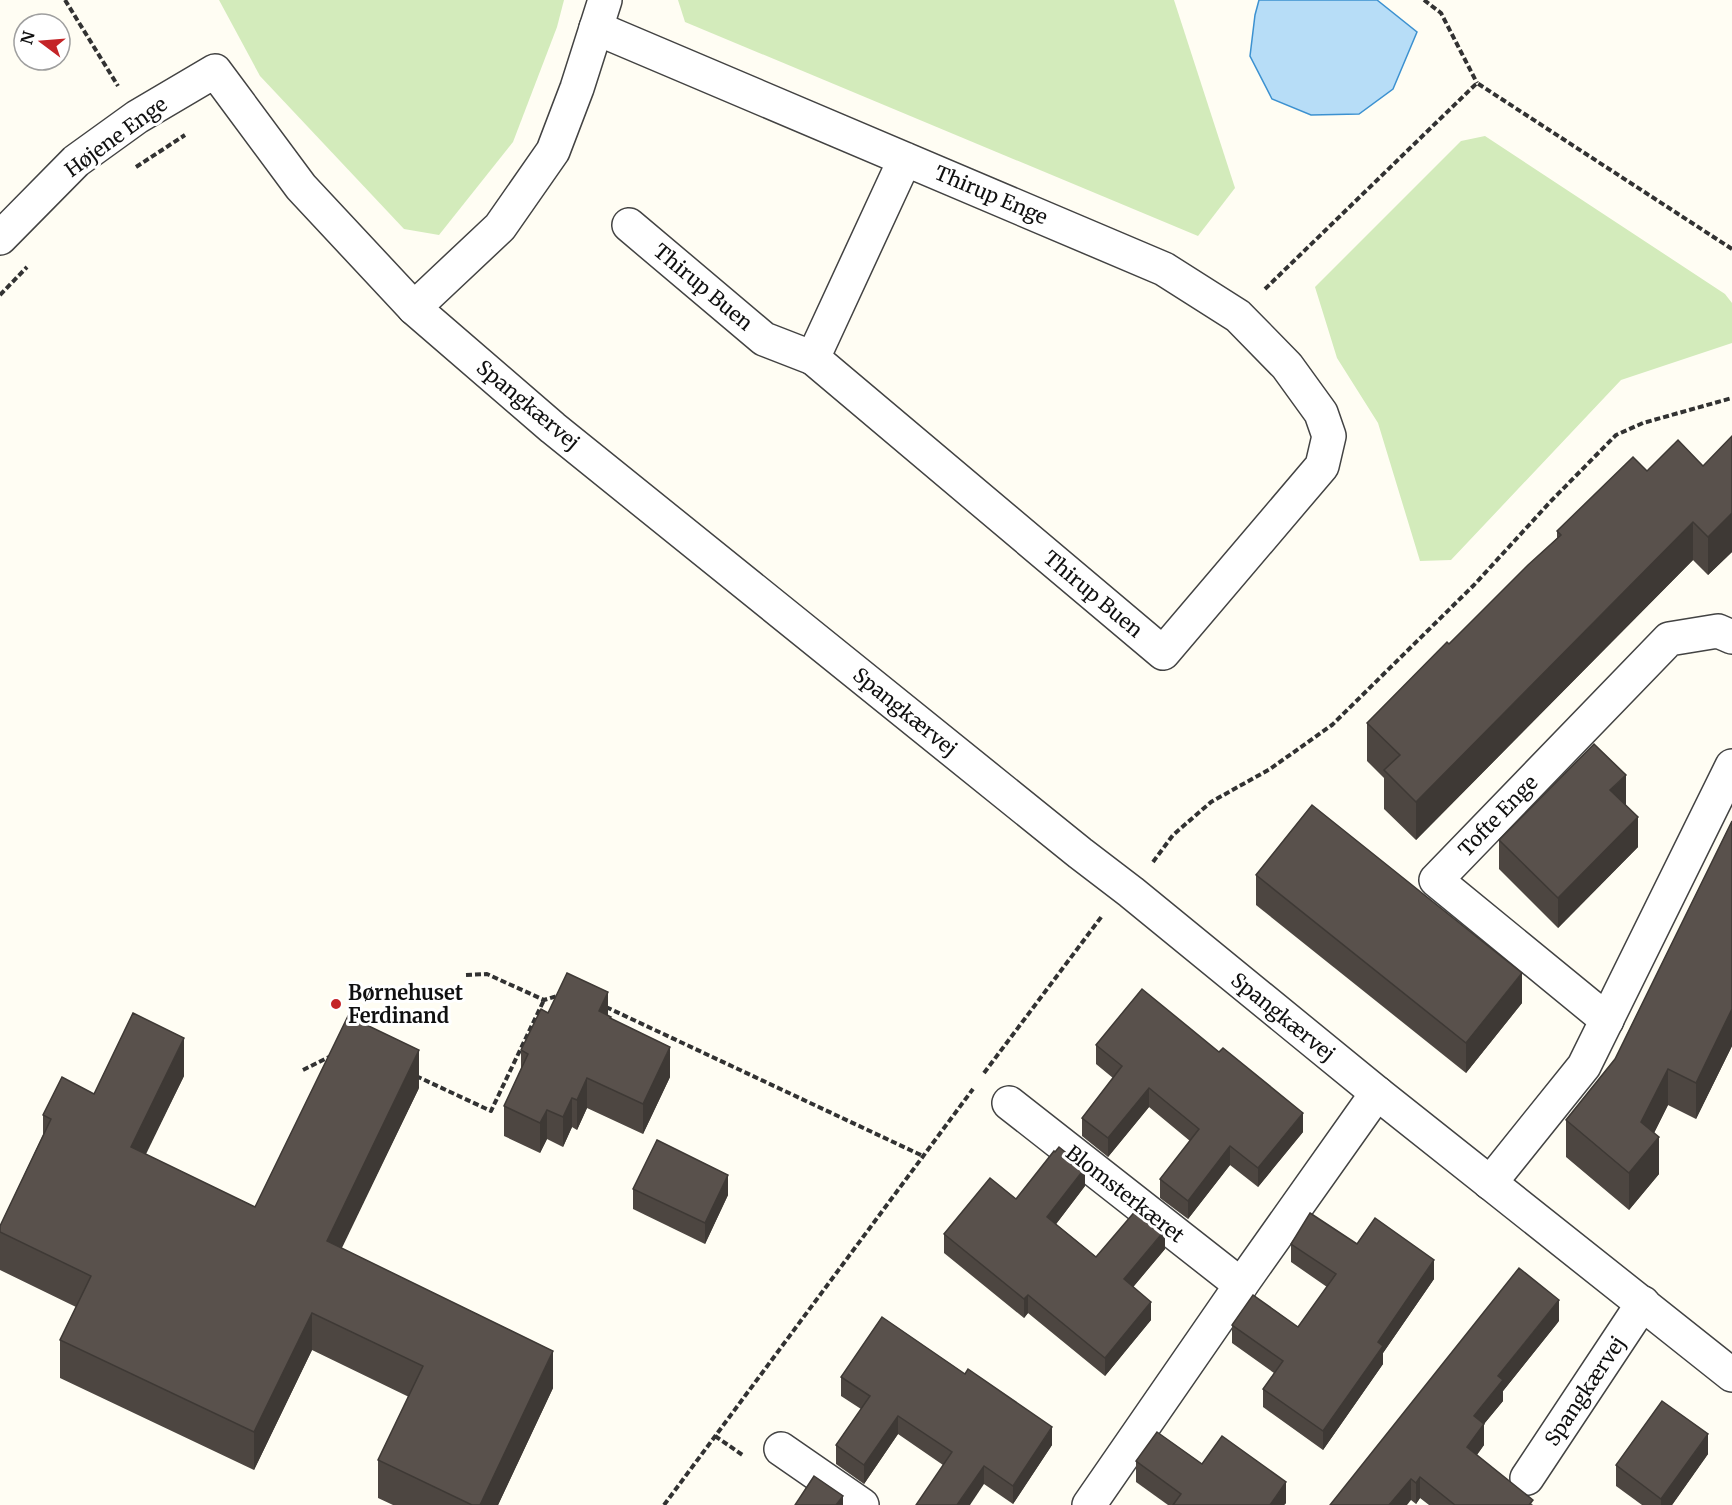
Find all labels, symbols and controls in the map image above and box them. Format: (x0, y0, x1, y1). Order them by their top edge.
north arrow (12, 12, 72, 72)
text: N (16, 29, 39, 47)
street label: Højene Enge (60, 91, 172, 182)
street label: Thirup Enge (931, 160, 1051, 230)
street label: Thirup Buen (649, 238, 758, 335)
street label: Spangkærvej (472, 354, 585, 455)
street label: Thirup Buen (1039, 545, 1148, 642)
street label: Spangkærvej (848, 662, 962, 761)
street label: Tofte Enge (1453, 770, 1542, 861)
street label: Spangkærvej (1226, 967, 1340, 1066)
place label: Børnehuset Ferdinand (348, 980, 463, 1028)
marker: Børnehuset Ferdinand (329, 997, 343, 1011)
street label: Blomsterkæret (1061, 1140, 1190, 1248)
street label: Spangkærvej (1539, 1331, 1630, 1450)

